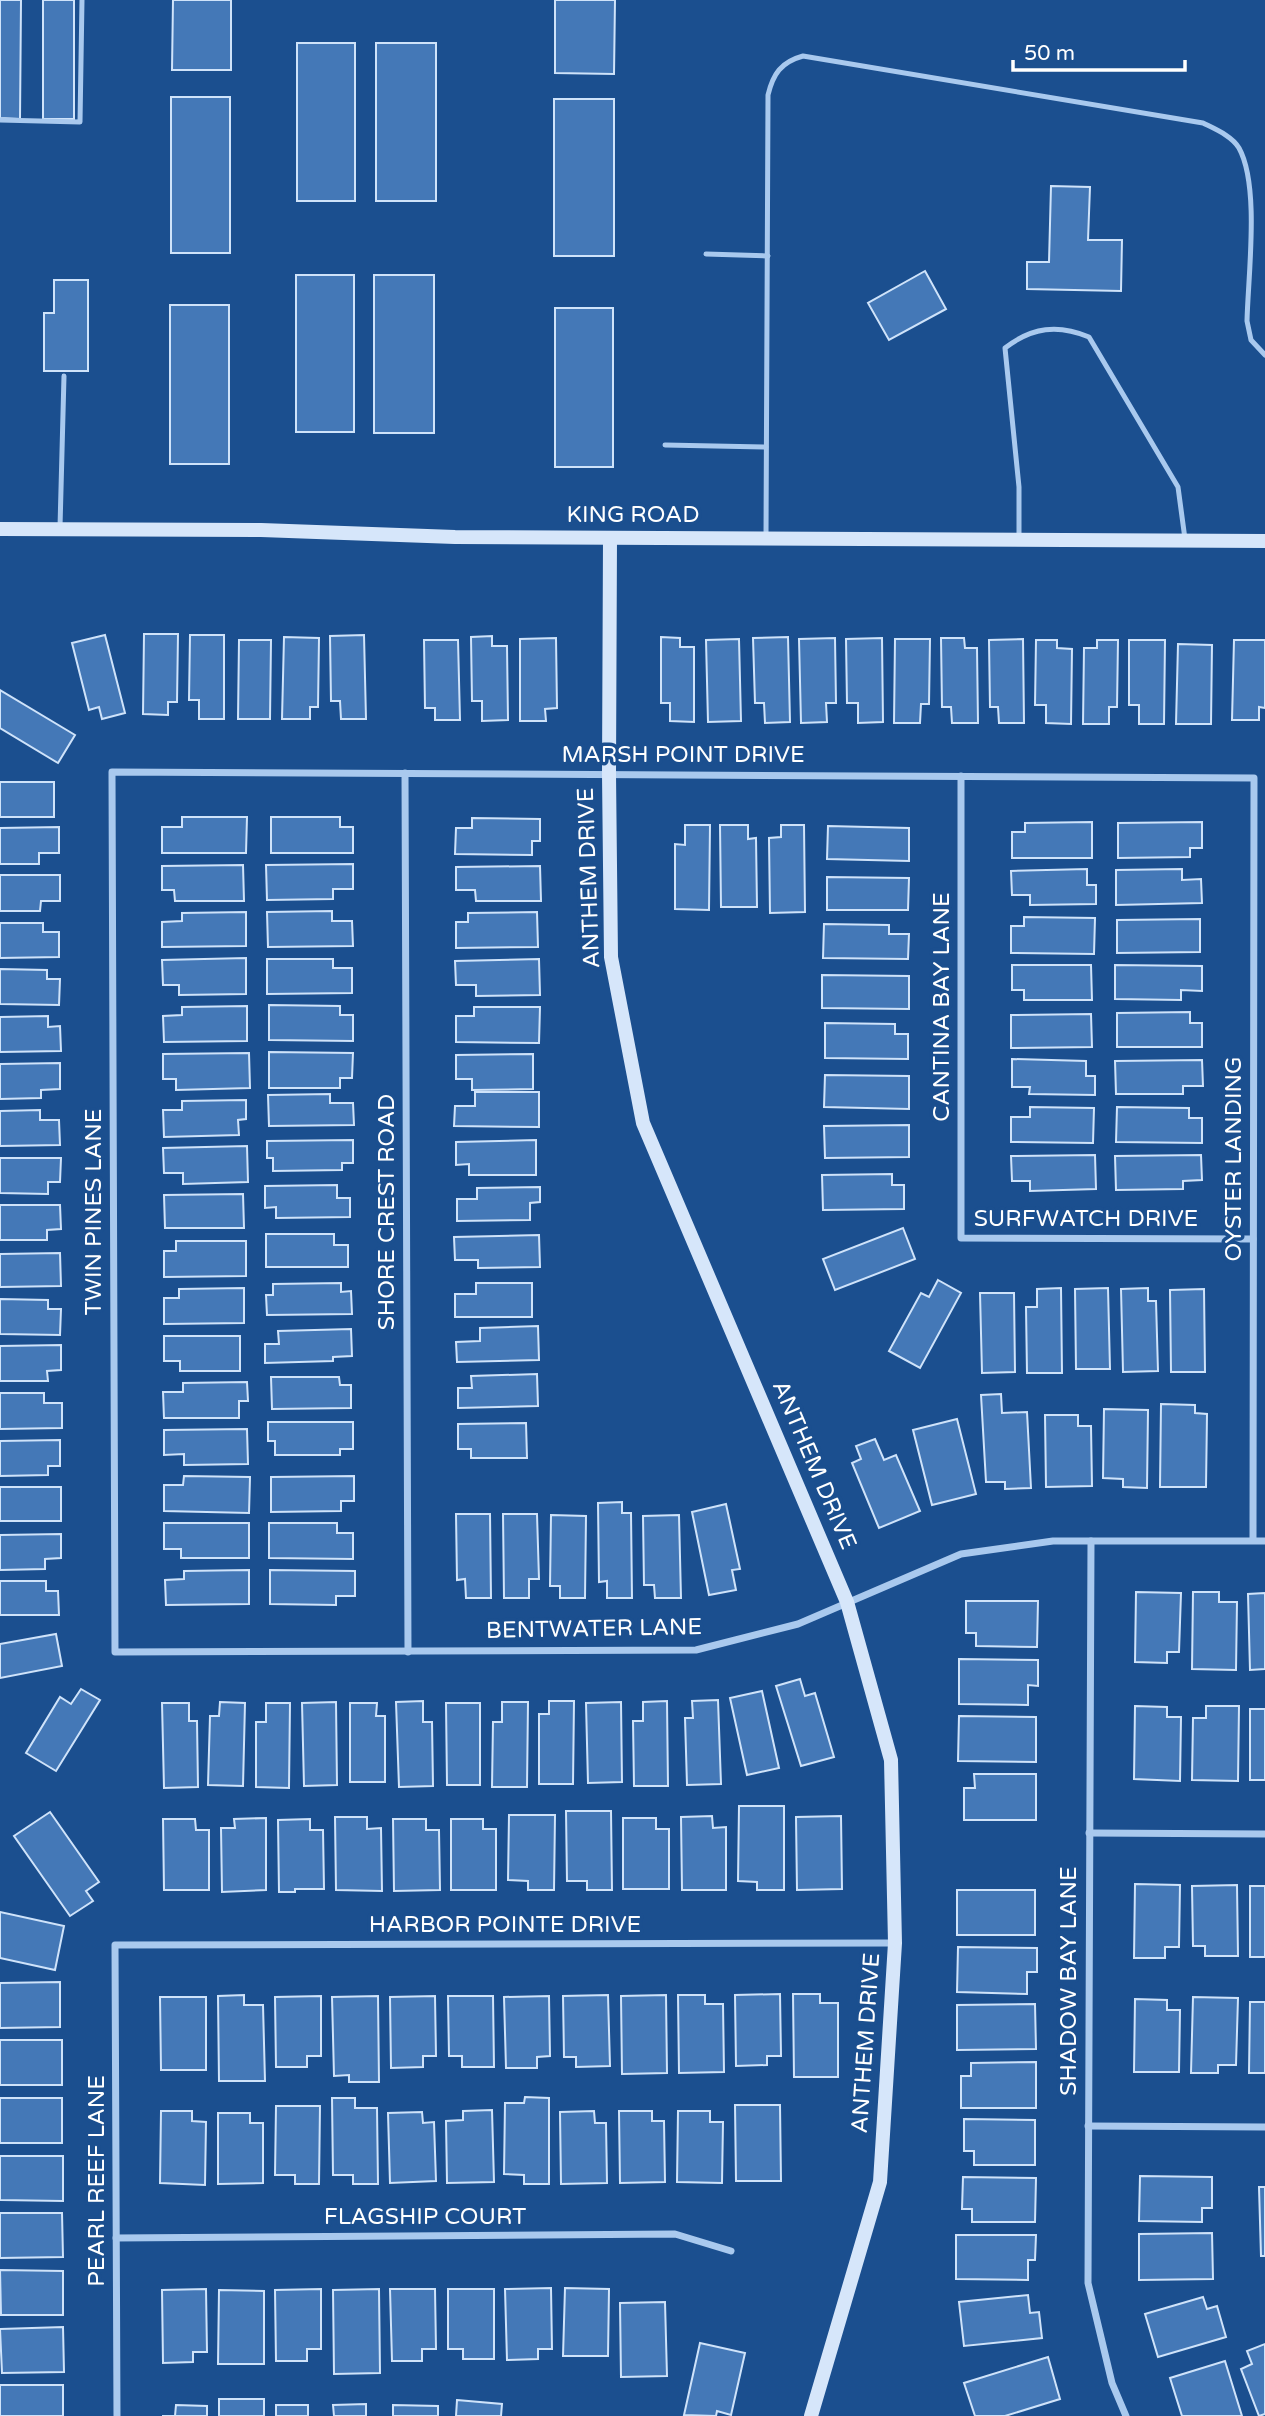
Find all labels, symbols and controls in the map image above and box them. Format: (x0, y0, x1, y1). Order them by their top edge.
scale bar (1013, 28, 1184, 72)
text: 50 m (1024, 41, 1075, 66)
street label: KING ROAD (567, 501, 699, 529)
street label: MARSH POINT DRIVE (561, 741, 805, 769)
street label: ANTHEM DRIVE (572, 787, 606, 969)
street label: CANTINA BAY LANE (928, 892, 956, 1122)
street label: OYSTER LANDING (1220, 1057, 1248, 1261)
street label: SHORE CREST ROAD (373, 1094, 401, 1330)
street label: TWIN PINES LANE (80, 1109, 108, 1315)
street label: SURFWATCH DRIVE (974, 1205, 1198, 1233)
street label: ANTHEM DRIVE (766, 1376, 862, 1554)
street label: BENTWATER LANE (486, 1613, 702, 1645)
street label: SHADOW BAY LANE (1055, 1866, 1083, 2096)
street label: HARBOR POINTE DRIVE (369, 1911, 641, 1939)
street label: ANTHEM DRIVE (846, 1952, 886, 2134)
street label: PEARL REEF LANE (83, 2075, 111, 2287)
street label: FLAGSHIP COURT (324, 2203, 526, 2231)

